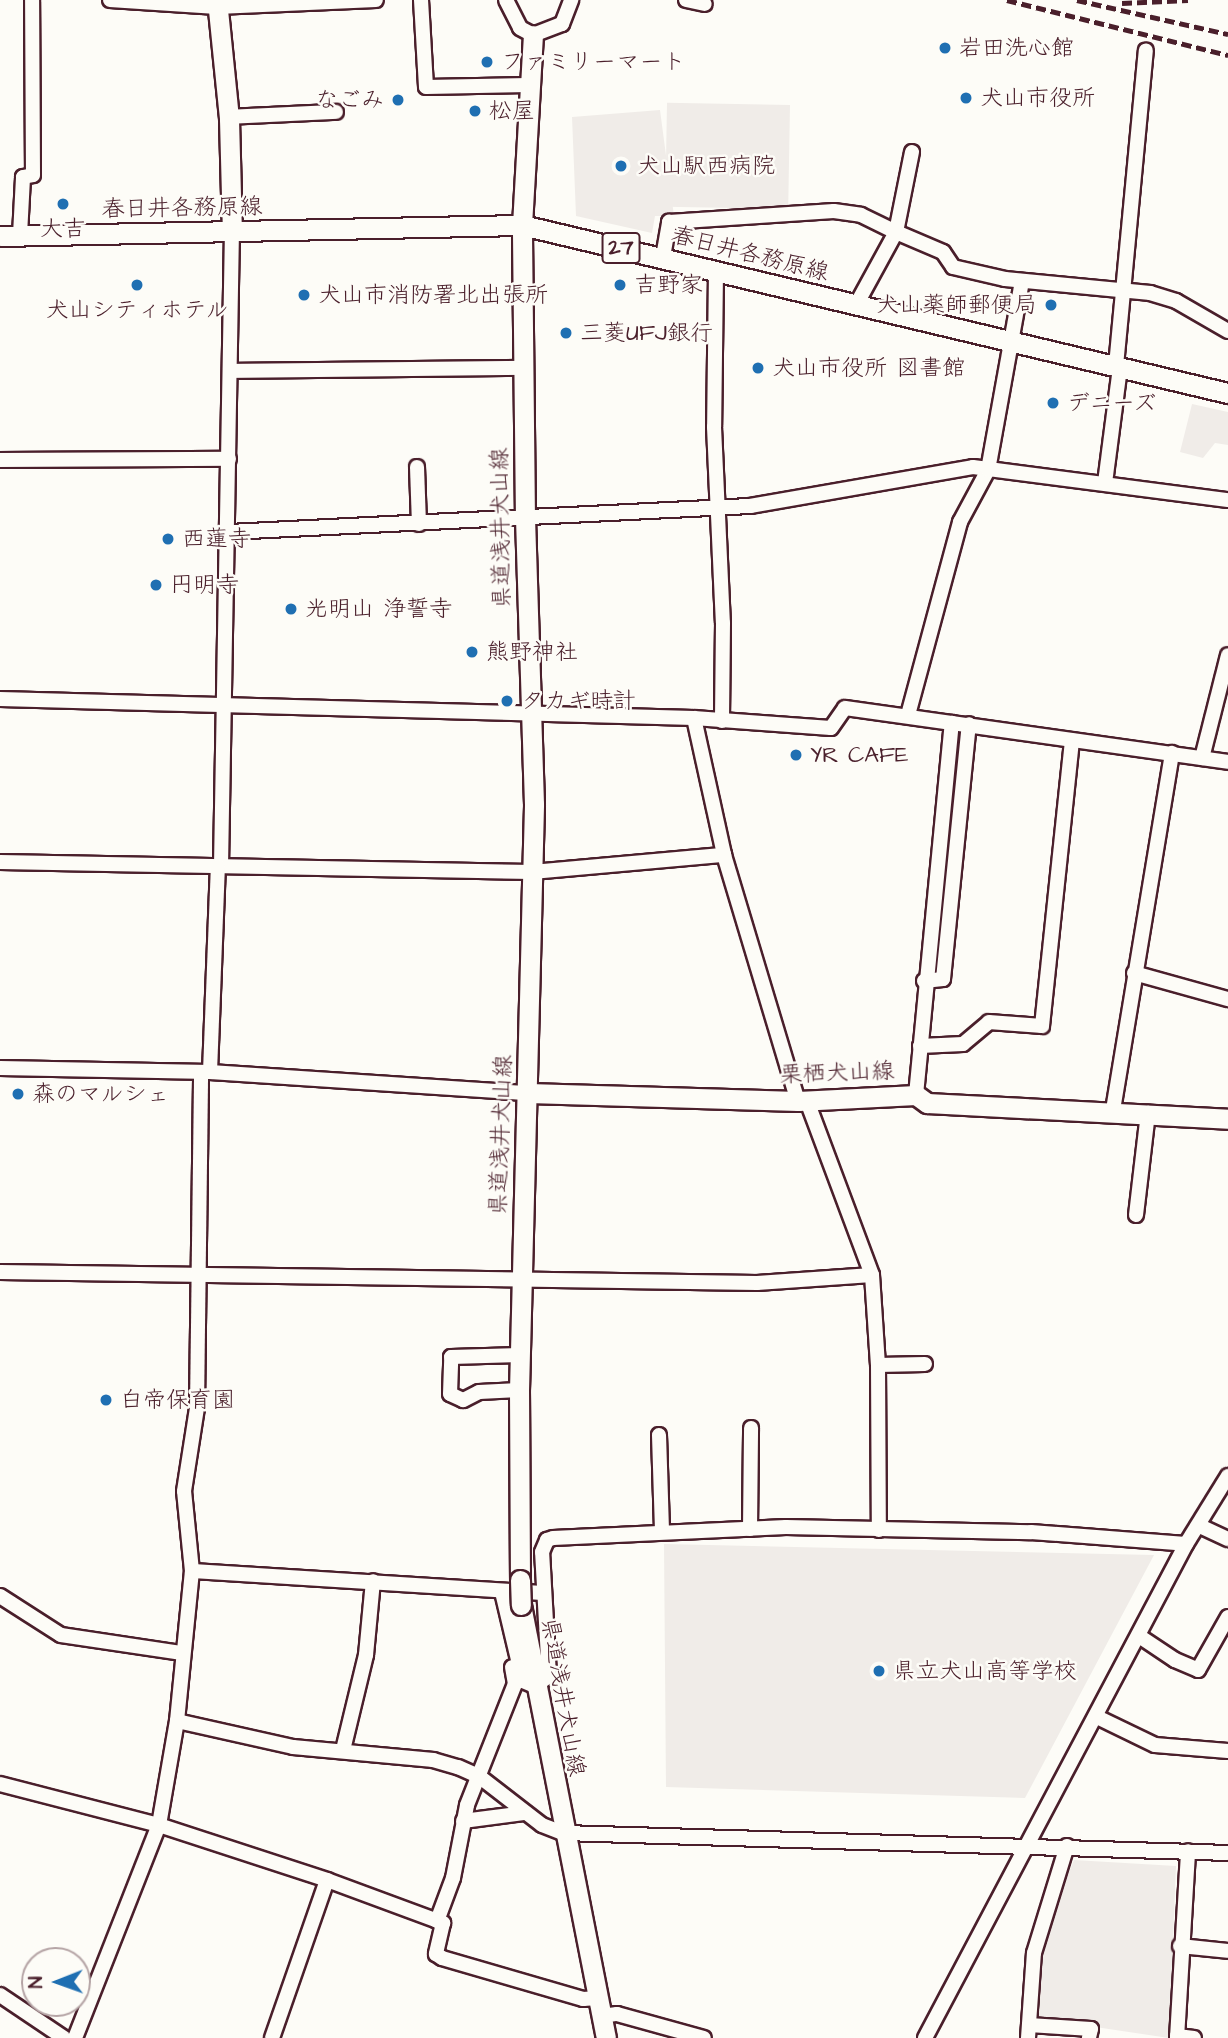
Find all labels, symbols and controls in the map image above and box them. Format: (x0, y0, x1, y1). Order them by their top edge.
place label: 岩田洗心館 (959, 34, 1074, 62)
marker: 岩田洗心館 (937, 40, 953, 56)
place label: ファミリーマート (501, 48, 685, 76)
marker: ファミリーマート (479, 54, 495, 70)
place label: 犬山市役所 (980, 84, 1095, 112)
place label: なごみ (315, 86, 384, 114)
marker: 犬山市役所 (958, 90, 974, 106)
marker: なごみ (390, 92, 406, 108)
place label: 松屋 (489, 97, 535, 125)
marker: 松屋 (467, 103, 483, 119)
place label: 犬山駅西病院 (637, 152, 775, 180)
marker: 犬山駅西病院 (611, 156, 631, 176)
street label: 春日井各務原線 (101, 193, 263, 223)
marker: 大吉 (55, 196, 71, 212)
place label: 大吉 (40, 215, 86, 243)
street label: 春日井各務原線 (669, 221, 831, 287)
road number: 27 (600, 230, 642, 266)
place label: 吉野家 (634, 271, 703, 299)
marker: 犬山シティホテル (129, 277, 145, 293)
marker: 吉野家 (612, 277, 628, 293)
place label: 犬山市消防署北出張所 (318, 281, 548, 309)
marker: 犬山市消防署北出張所 (296, 287, 312, 303)
place label: 犬山薬師郵便局 (876, 291, 1037, 319)
place label: 犬山シティホテル (45, 296, 229, 324)
marker: 犬山薬師郵便局 (1043, 297, 1059, 313)
place label: 三菱UFJ銀行 (580, 319, 713, 347)
marker: 三菱UFJ銀行 (558, 325, 574, 341)
place label: 犬山市役所 図書館 (772, 354, 965, 382)
marker: 犬山市役所 図書館 (750, 360, 766, 376)
place label: デニーズ (1067, 389, 1159, 417)
marker: デニーズ (1045, 395, 1061, 411)
street label: 県道浅井犬山線 (486, 447, 516, 609)
place label: 西蓮寺 (182, 525, 251, 553)
marker: 西蓮寺 (160, 531, 176, 547)
place label: 円明寺 (170, 571, 239, 599)
marker: 円明寺 (148, 577, 164, 593)
place label: 光明山 浄誓寺 (305, 595, 452, 623)
marker: 光明山 浄誓寺 (283, 601, 299, 617)
place label: 熊野神社 (486, 638, 578, 666)
marker: 熊野神社 (464, 644, 480, 660)
place label: タカギ時計 (521, 687, 636, 715)
marker: タカギ時計 (499, 693, 515, 709)
place label: YR CAFE (810, 741, 908, 769)
marker: YR CAFE (788, 747, 804, 763)
street label: 県道浅井犬山線 (484, 1054, 518, 1216)
street label: 栗栖犬山線 (779, 1057, 895, 1089)
place label: 森のマルシェ (32, 1080, 170, 1108)
marker: 森のマルシェ (10, 1086, 26, 1102)
place label: 白帝保育園 (120, 1386, 235, 1414)
marker: 白帝保育園 (98, 1392, 114, 1408)
street label: 県道浅井犬山線 (535, 1615, 591, 1779)
place label: 県立犬山高等学校 (893, 1657, 1077, 1685)
marker: 県立犬山高等学校 (871, 1663, 887, 1679)
north arrow (21, 1947, 91, 2017)
text: N (23, 1976, 50, 1989)

